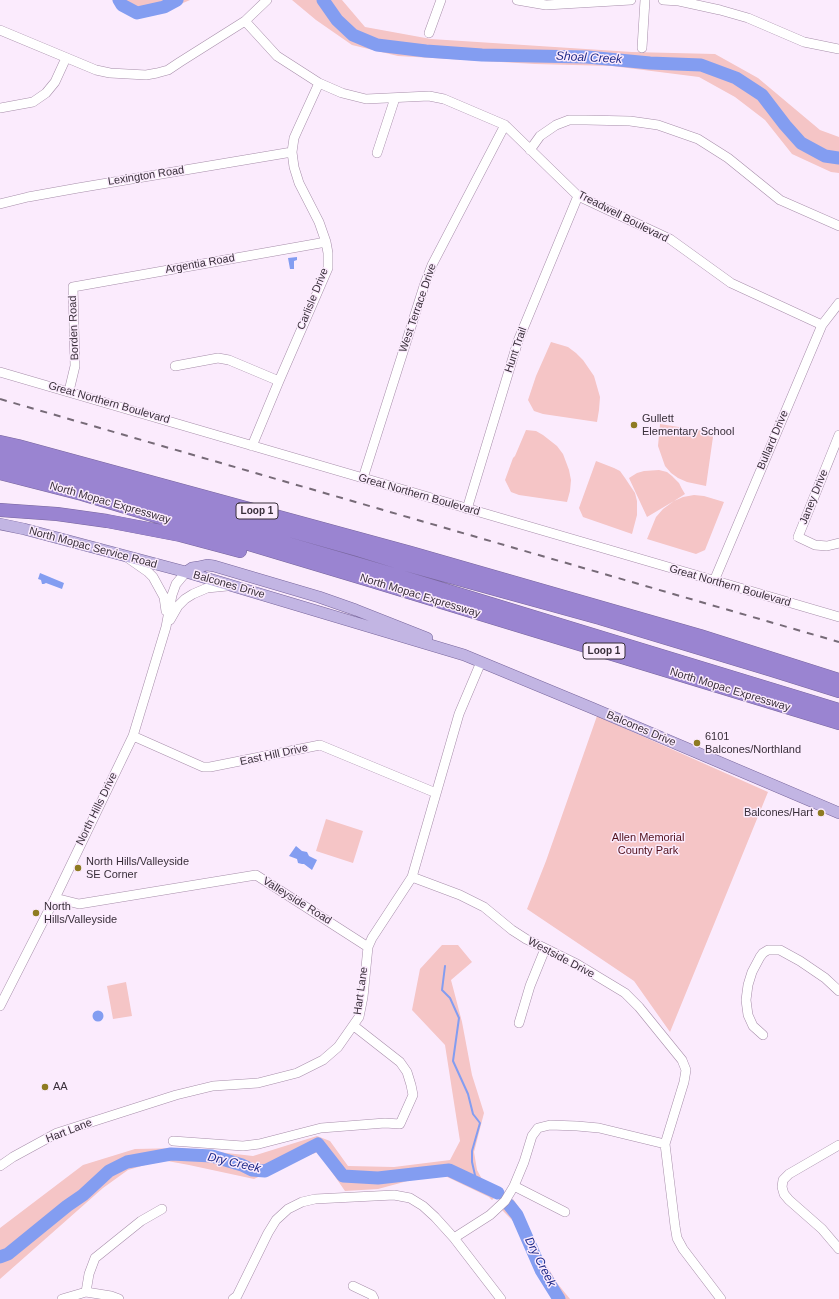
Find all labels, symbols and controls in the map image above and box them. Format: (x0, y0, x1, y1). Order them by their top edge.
water label: Shoal Creek (556, 49, 622, 67)
street label: Lexington Road (107, 163, 185, 189)
street label: Treadwell Boulevard (576, 188, 670, 246)
street label: Argentia Road (164, 251, 236, 277)
street label: West Terrace Drive (397, 262, 439, 354)
street label: Carlisle Drive (295, 266, 331, 332)
street label: Borden Road (66, 295, 82, 361)
street label: Hunt Trail (502, 326, 530, 374)
street label: Great Northern Boulevard (47, 379, 171, 427)
street label: Bullard Drive (755, 408, 791, 472)
place label: Gullett Elementary School (642, 412, 734, 438)
marker: Gullett Elementary School (629, 420, 639, 430)
street label: Janey Drive (797, 468, 831, 526)
street label: Great Northern Boulevard (357, 471, 481, 519)
street label: North Mopac Expressway (48, 479, 172, 527)
road number: Loop 1 (236, 503, 278, 519)
street label: North Mopac Service Road (28, 525, 158, 571)
street label: Great Northern Boulevard (668, 562, 792, 610)
street label: Balcones Drive (192, 568, 266, 602)
street label: North Mopac Expressway (358, 571, 482, 621)
road number: Loop 1 (583, 643, 625, 659)
street label: North Mopac Expressway (668, 665, 792, 715)
street label: Balcones Drive (604, 708, 678, 750)
place label: 6101 Balcones/Northland (705, 730, 801, 756)
marker: 6101 Balcones/Northland (692, 738, 702, 748)
street label: East Hill Drive (239, 741, 309, 769)
street label: North Hills Drive (74, 770, 120, 848)
place label: Balcones/Hart (744, 806, 813, 820)
marker: Balcones/Hart (816, 808, 826, 818)
park label: Allen Memorial County Park (612, 831, 684, 857)
place label: North Hills/Valleyside SE Corner (86, 855, 189, 881)
marker: North Hills/Valleyside SE Corner (73, 863, 83, 873)
street label: Valleyside Road (260, 875, 334, 927)
place label: North Hills/Valleyside (44, 900, 117, 926)
marker: North Hills/Valleyside (31, 908, 41, 918)
street label: Westside Drive (525, 935, 597, 981)
street label: Hart Lane (351, 966, 371, 1016)
place label: AA (53, 1080, 68, 1094)
marker: AA (40, 1082, 50, 1092)
street label: Hart Lane (44, 1116, 94, 1146)
water label: Dry Creek (206, 1150, 262, 1176)
water label: Dry Creek (521, 1235, 559, 1289)

